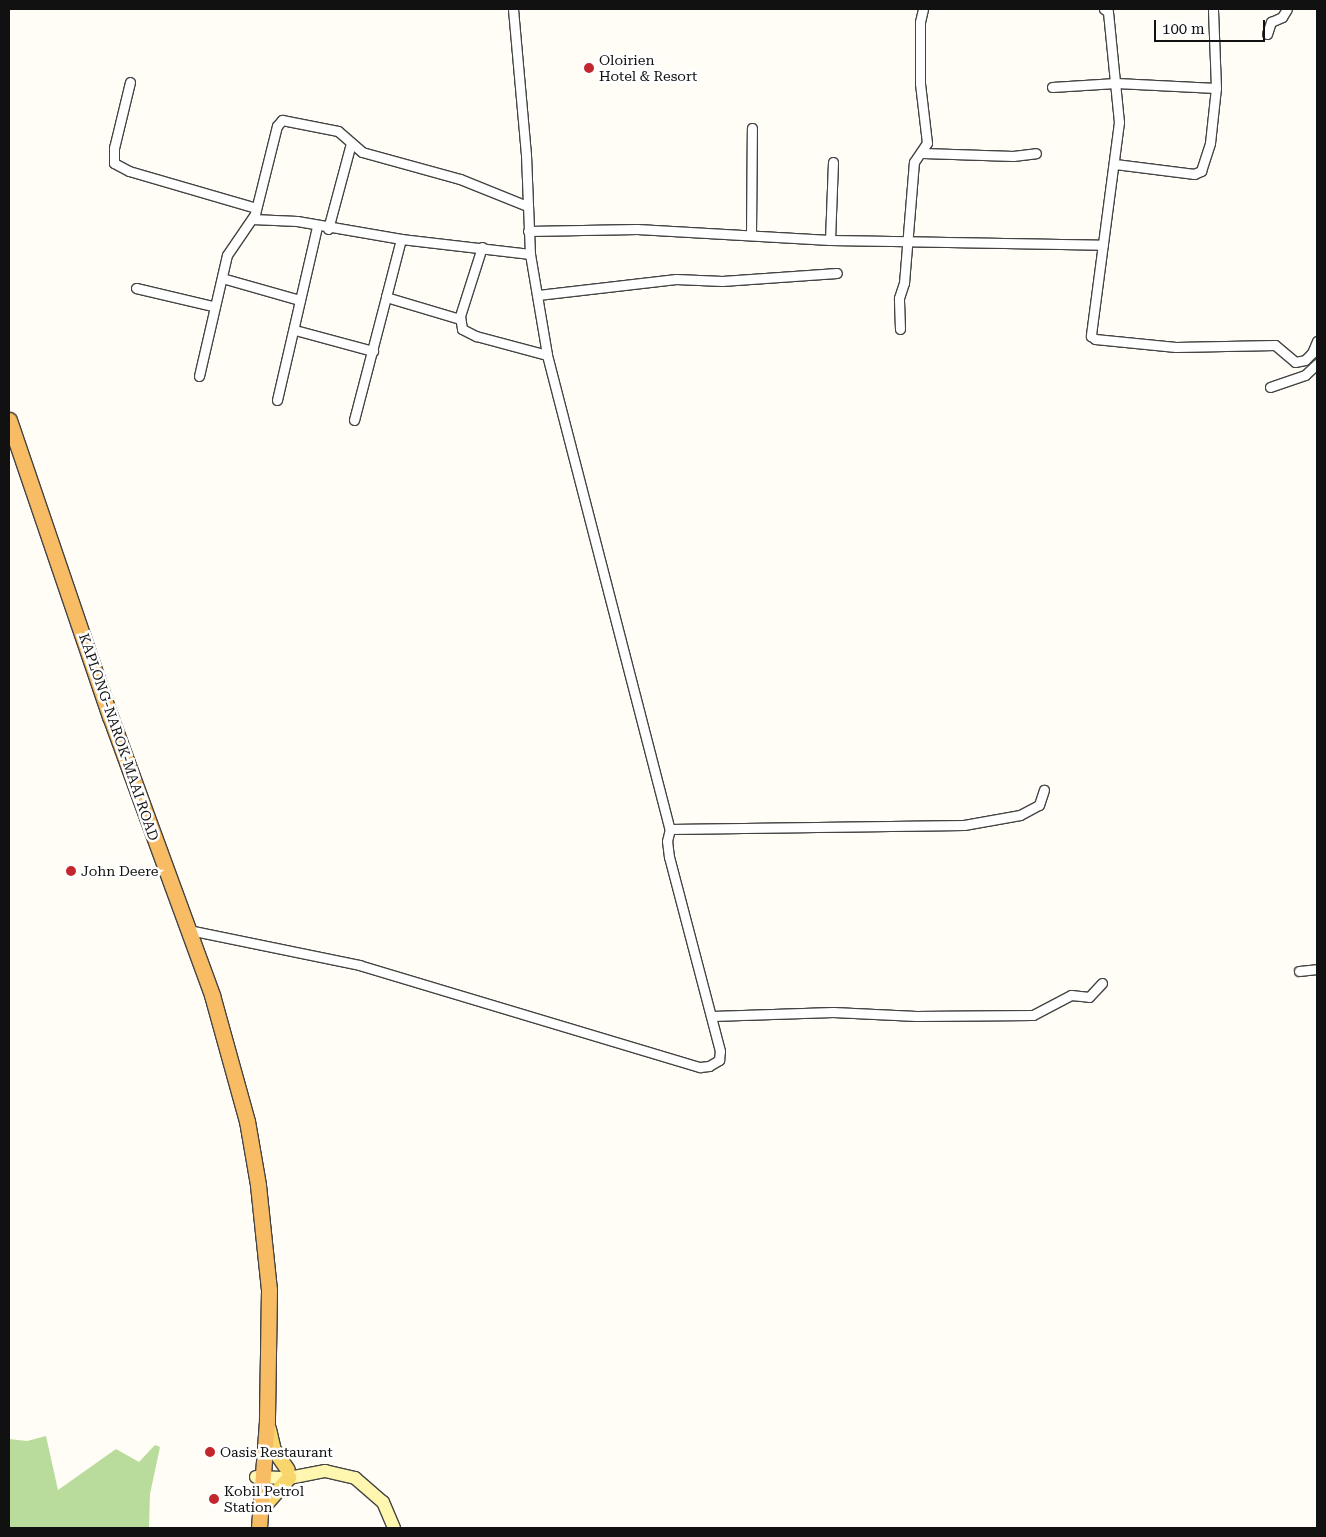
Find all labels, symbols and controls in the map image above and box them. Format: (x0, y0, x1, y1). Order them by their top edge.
scale bar (1156, 10, 1267, 42)
text: 100 m (1162, 20, 1205, 38)
place label: Oloirien Hotel & Resort (599, 52, 697, 84)
marker: Oloirien Hotel & Resort (583, 62, 595, 74)
street label: KAPLONG-NAROK-MAAI ROAD (76, 631, 162, 843)
place label: John Deere (81, 863, 159, 879)
marker: John Deere (65, 865, 77, 877)
place label: Oasis Restaurant (220, 1444, 333, 1460)
marker: Oasis Restaurant (204, 1446, 216, 1458)
place label: Kobil Petrol Station (224, 1483, 304, 1515)
marker: Kobil Petrol Station (208, 1493, 220, 1505)

